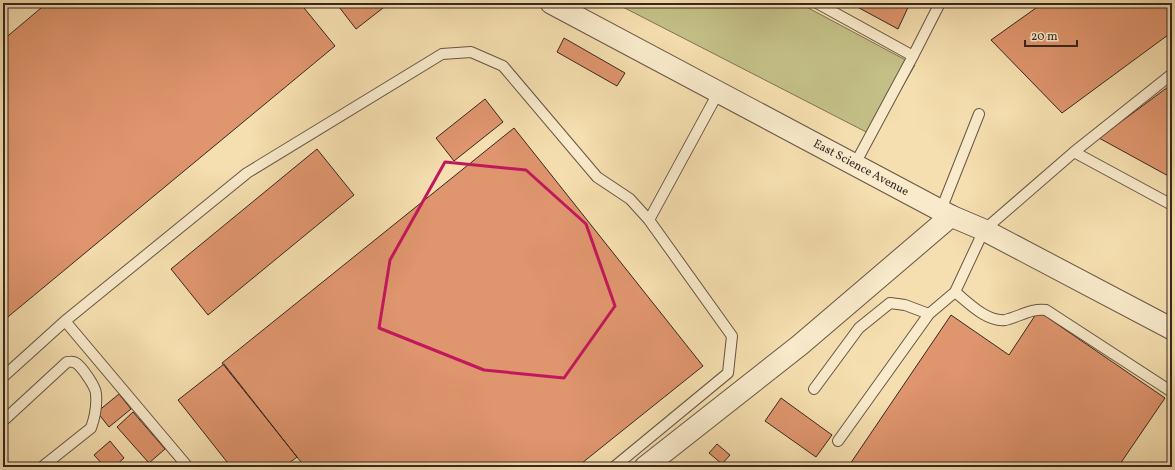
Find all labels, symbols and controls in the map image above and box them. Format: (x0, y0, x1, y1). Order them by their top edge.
scale bar (1025, 22, 1077, 48)
text: 20 m (1031, 29, 1058, 45)
street label: East Science Avenue (810, 136, 912, 200)

